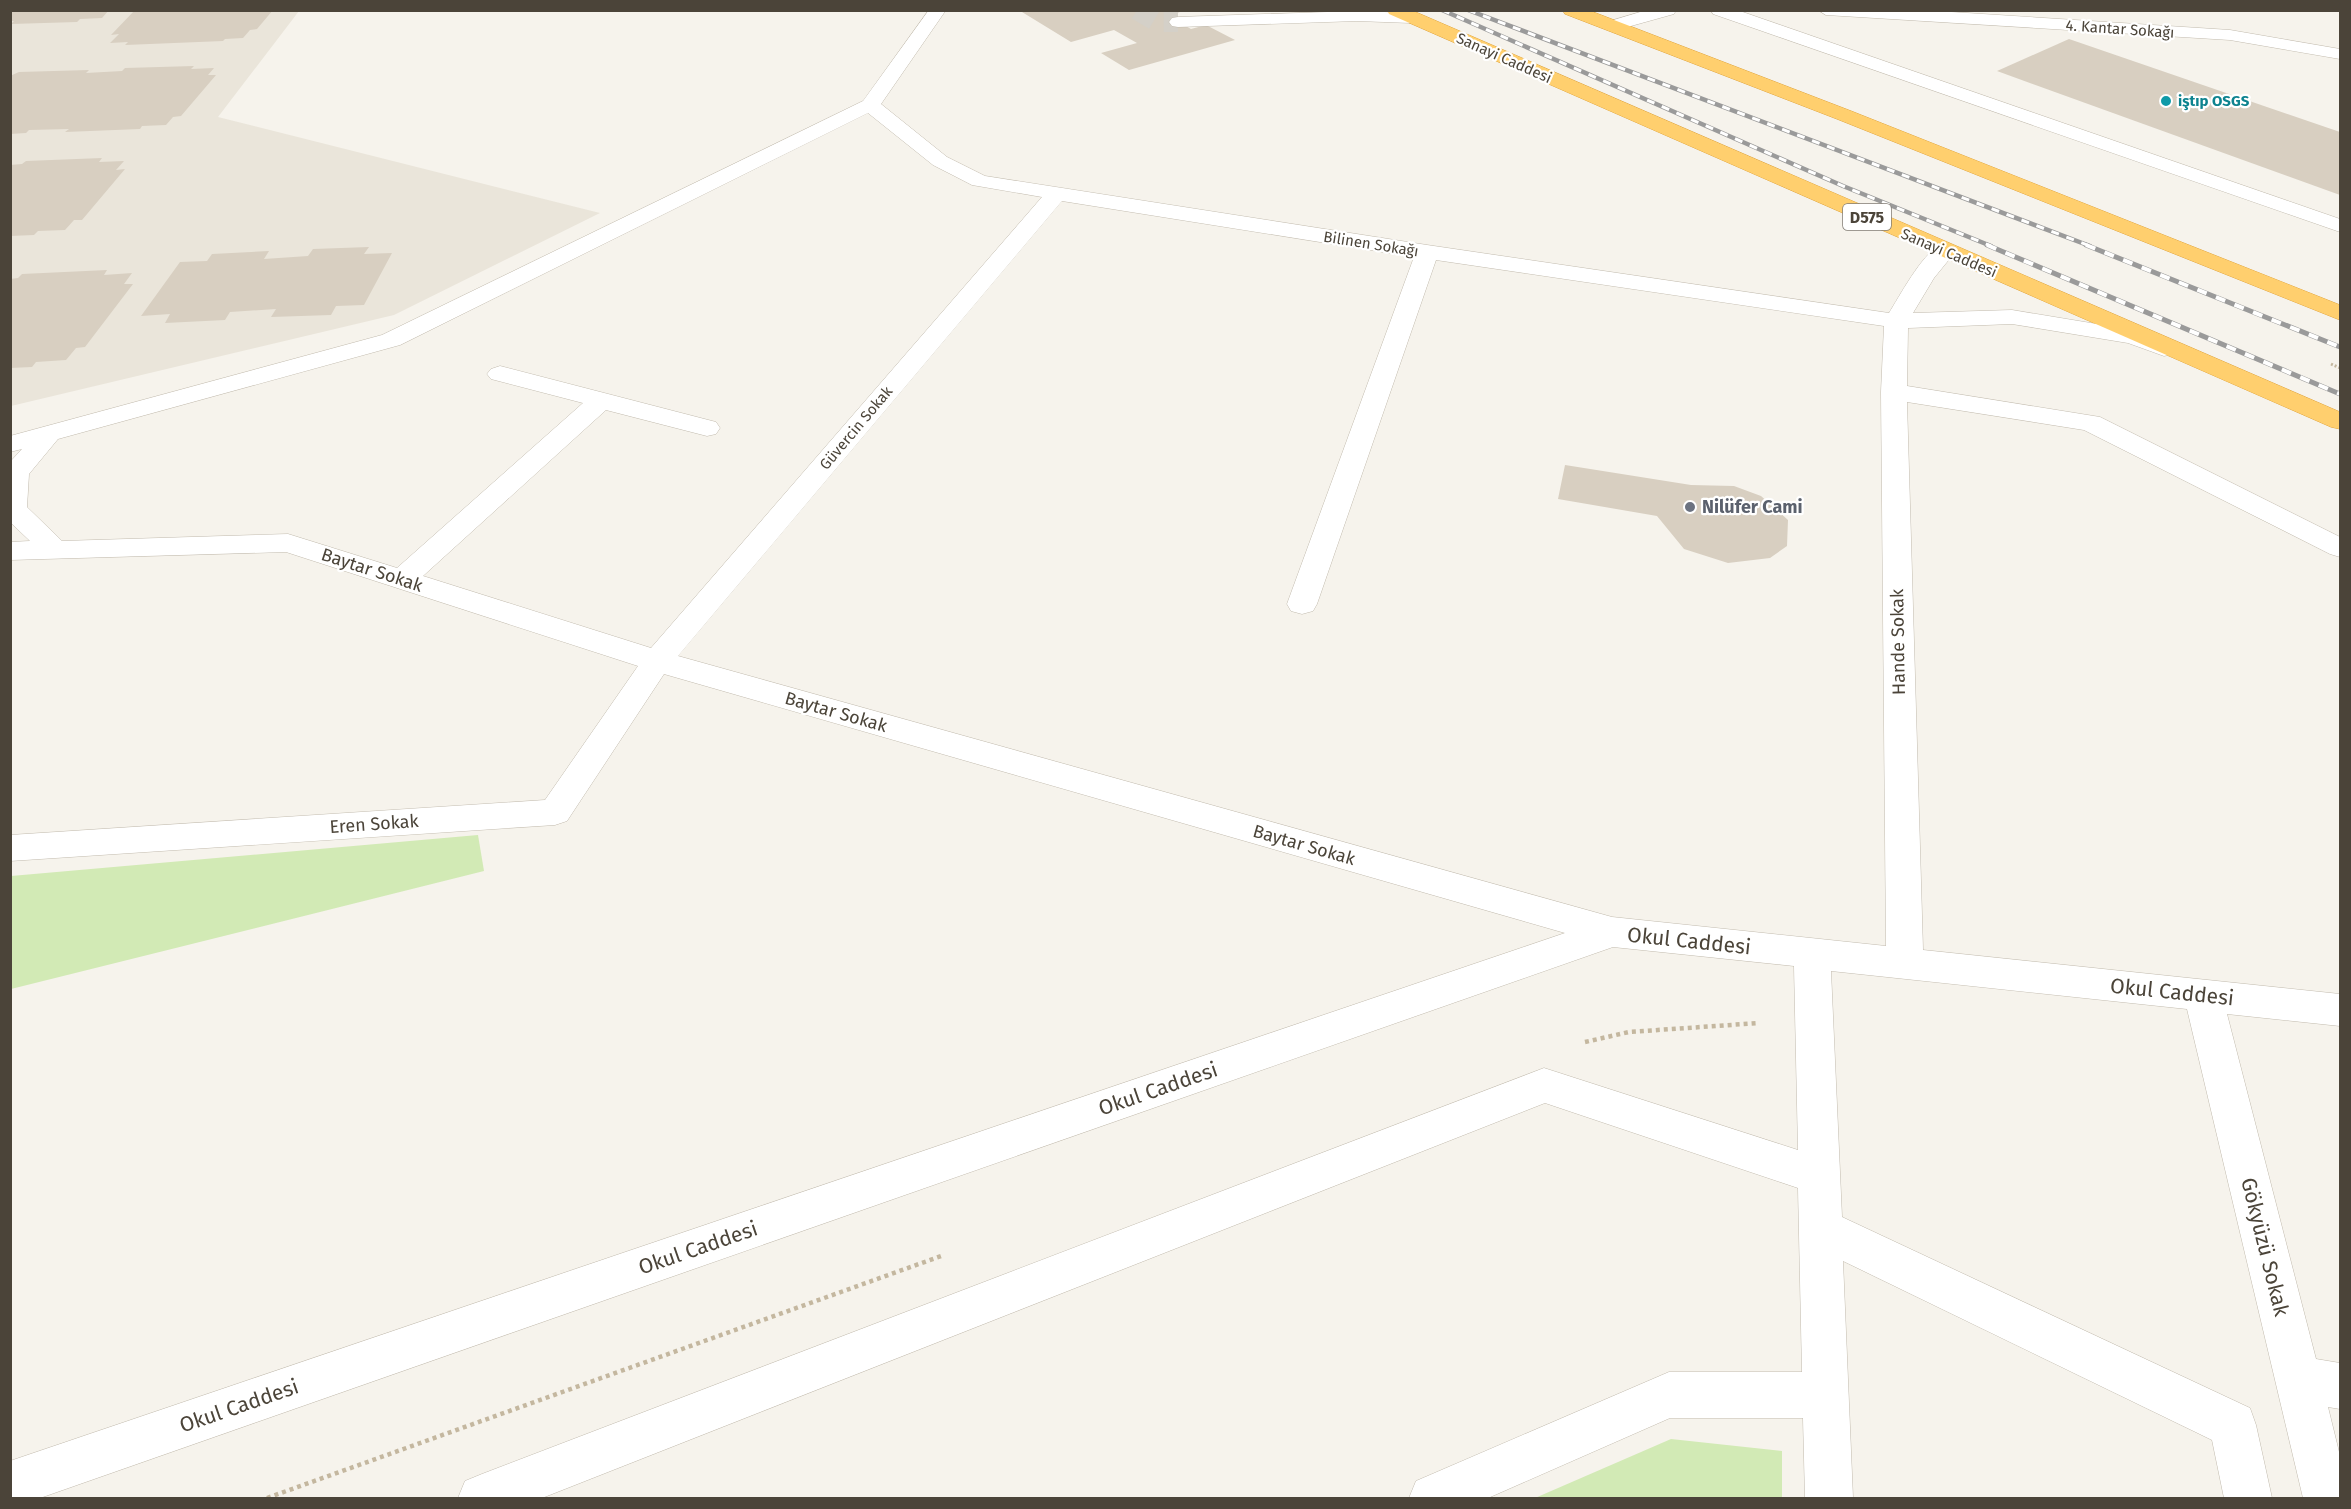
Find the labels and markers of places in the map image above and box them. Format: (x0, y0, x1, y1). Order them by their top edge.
place label: iştıp OSGS (2178, 92, 2250, 111)
marker: iştıp OSGS (2159, 94, 2173, 108)
place label: Nilüfer Cami (1702, 496, 1803, 518)
marker: Nilüfer Cami (1683, 500, 1697, 514)

